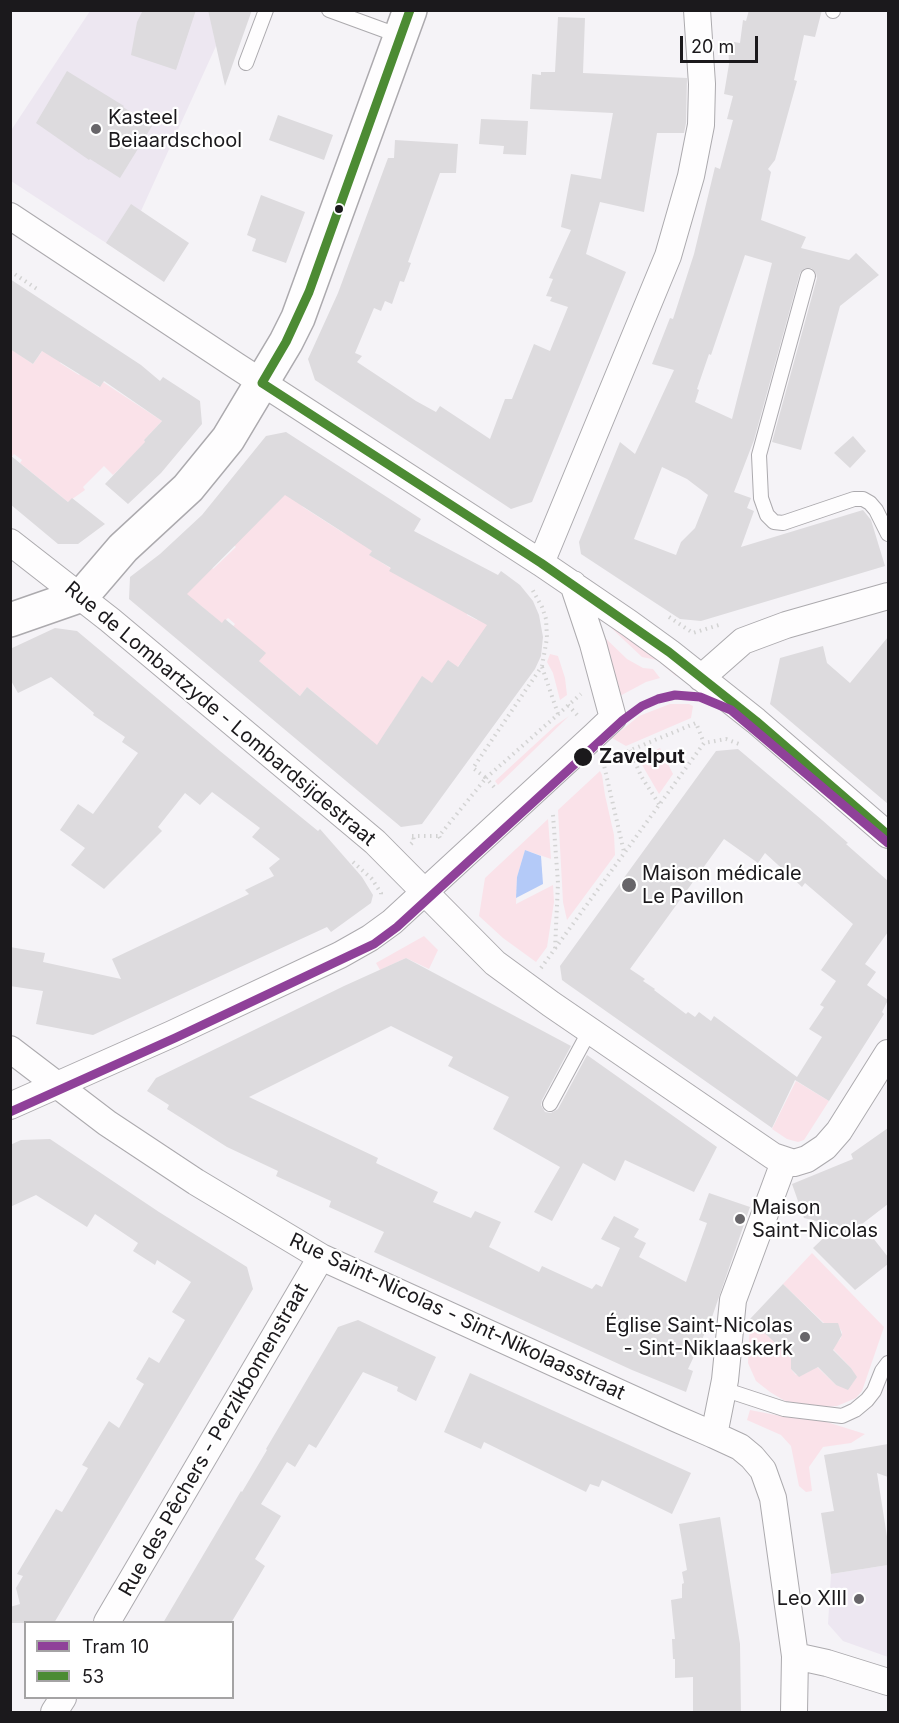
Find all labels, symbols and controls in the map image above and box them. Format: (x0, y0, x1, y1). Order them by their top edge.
scale bar (683, 24, 761, 62)
text: 20 m (691, 36, 734, 57)
place label: Kasteel Beiaardschool (108, 106, 242, 153)
marker: Kasteel Beiaardschool (89, 122, 103, 136)
unlabelled marker (333, 203, 345, 215)
street label: Rue de Lombartzyde - Lombardsijdestraat (60, 577, 380, 851)
place label: Zavelput (599, 745, 685, 769)
marker: Zavelput (572, 746, 594, 768)
place label: Maison médicale Le Pavillon (642, 862, 802, 909)
marker: Maison médicale Le Pavillon (620, 876, 638, 894)
place label: Maison Saint-Nicolas (752, 1196, 878, 1243)
marker: Maison Saint-Nicolas (733, 1212, 747, 1226)
street label: Rue Saint-Nicolas - Sint-Nikolaasstraat (286, 1229, 628, 1405)
street label: Rue des Pêchers - Perzikbomenstraat (114, 1279, 314, 1601)
place label: Église Saint-Nicolas - Sint-Niklaaskerk (605, 1314, 793, 1361)
marker: Église Saint-Nicolas - Sint-Niklaaskerk (798, 1330, 812, 1344)
place label: Leo XIII (777, 1587, 847, 1611)
marker: Leo XIII (852, 1592, 866, 1606)
legend (24, 1621, 234, 1699)
text: Tram 10 (82, 1636, 149, 1657)
text: 53 (82, 1666, 104, 1687)

